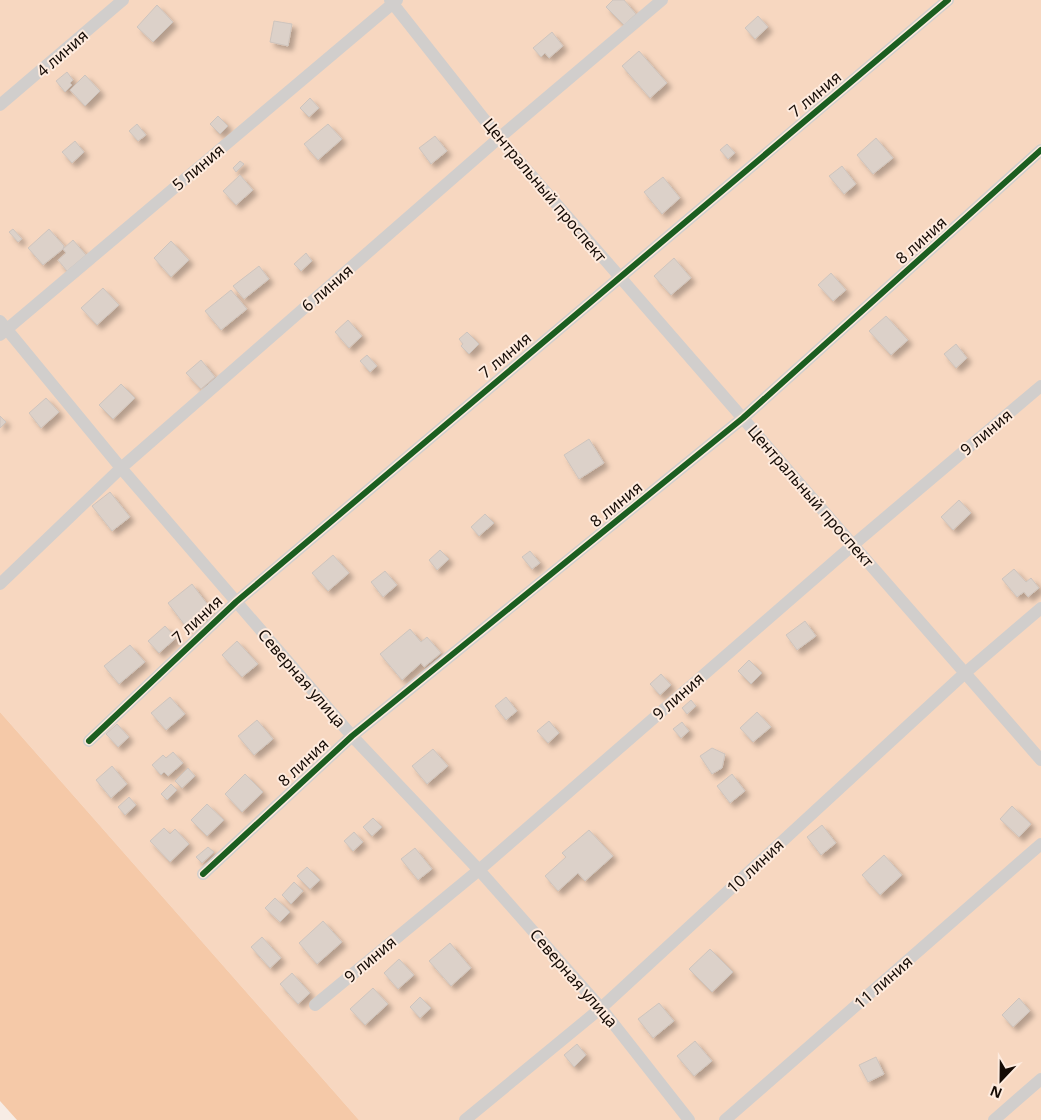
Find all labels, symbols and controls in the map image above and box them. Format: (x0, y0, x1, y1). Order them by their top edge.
street label: 4 линия (32, 24, 92, 82)
street label: 7 линия (784, 66, 846, 122)
street label: Центральный проспект (478, 113, 612, 267)
street label: 5 линия (167, 139, 229, 195)
street label: 8 линия (891, 211, 951, 269)
street label: 6 линия (297, 259, 357, 317)
street label: 7 линия (474, 327, 536, 383)
street label: 9 линия (955, 404, 1017, 460)
street label: Центральный проспект (743, 420, 879, 572)
street label: 8 линия (585, 476, 647, 532)
street label: 7 линия (167, 590, 227, 648)
street label: Северная улица (253, 624, 351, 732)
street label: 9 линия (648, 667, 708, 725)
street label: 8 линия (273, 733, 333, 791)
street label: 10 линия (722, 834, 788, 898)
street label: Северная улица (525, 924, 623, 1032)
street label: 9 линия (339, 931, 401, 987)
street label: 11 линия (849, 950, 917, 1014)
north arrow (976, 1055, 1026, 1105)
text: N (987, 1082, 1005, 1103)

